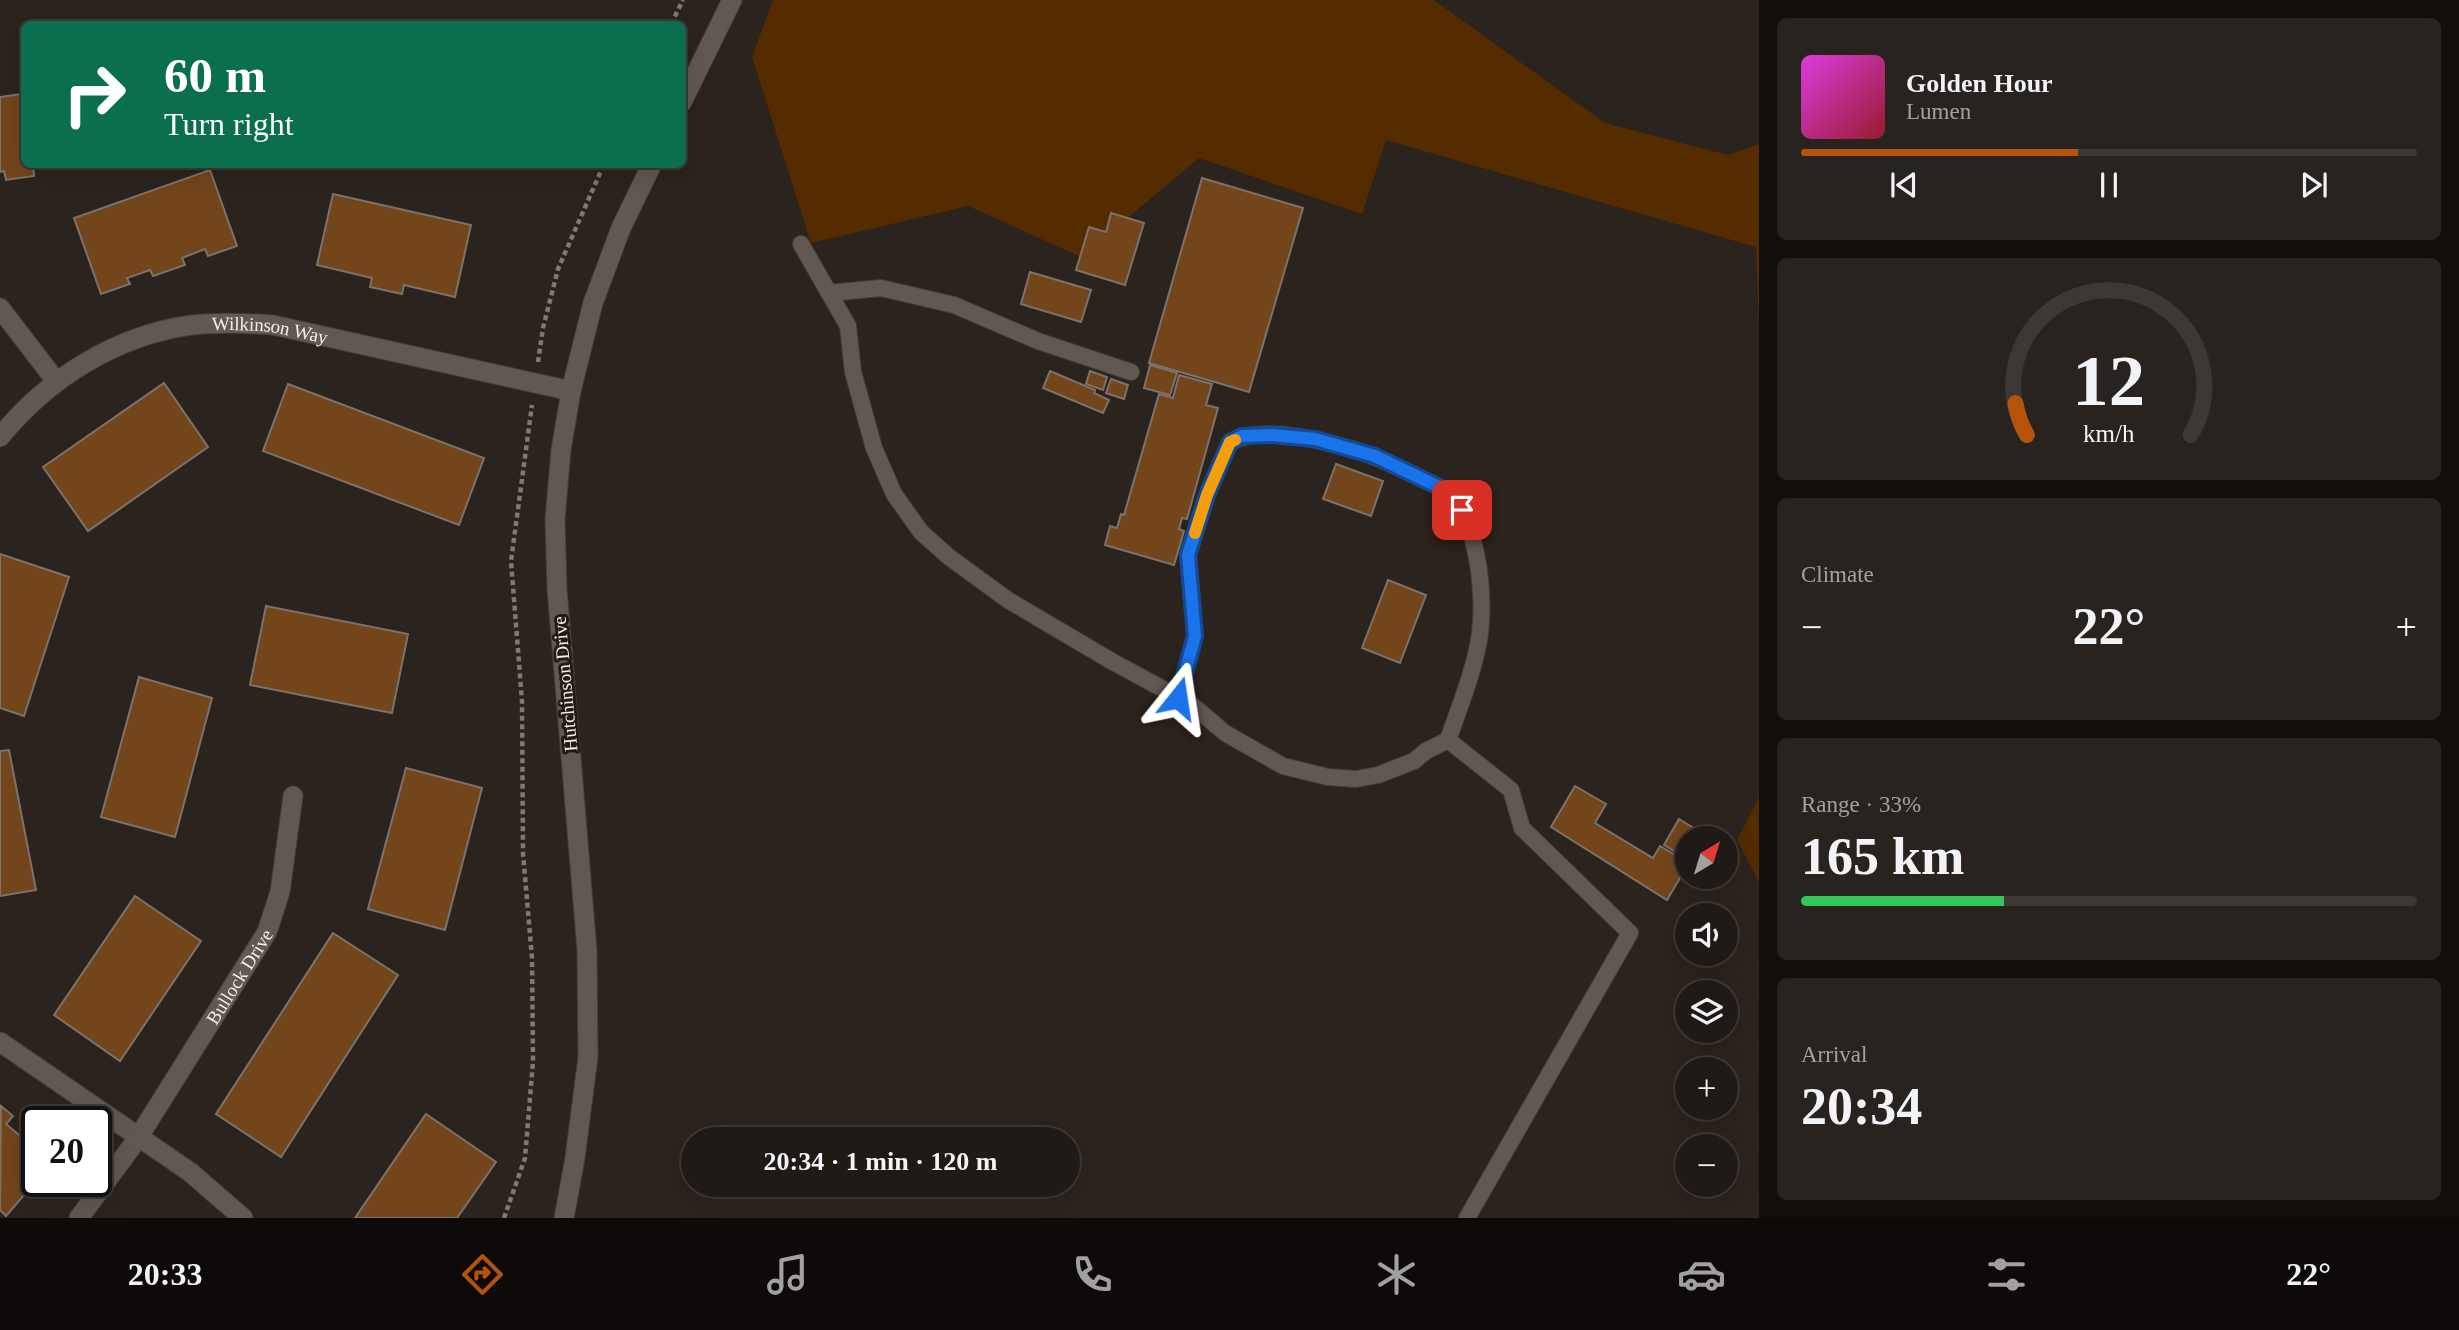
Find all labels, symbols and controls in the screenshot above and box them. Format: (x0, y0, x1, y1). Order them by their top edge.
text: 60 m (164, 48, 266, 103)
icon: right (49, 49, 140, 140)
text: Golden Hour (1906, 69, 2053, 98)
text: Lumen (1906, 99, 1971, 124)
text: Turn right (164, 106, 294, 142)
icon: previous (1885, 166, 1923, 204)
icon: pause (2090, 166, 2128, 204)
icon: next (2295, 166, 2333, 204)
street label: Wilkinson Way (212, 312, 330, 347)
text: 12 (2073, 340, 2145, 421)
text: km/h (2083, 420, 2135, 447)
pin (1432, 480, 1492, 540)
icon: arrive (1443, 491, 1481, 529)
text: Climate (1801, 562, 1874, 587)
text: 22° (2073, 598, 2145, 655)
text: − (1801, 606, 1822, 648)
text: + (2396, 606, 2417, 648)
street label: Hutchinson Drive (549, 616, 581, 752)
position arrow (1141, 661, 1215, 735)
text: Range · 33% (1801, 792, 1921, 817)
north arrow (1675, 826, 1738, 889)
map controls (1675, 826, 1738, 1197)
text: 165 km (1801, 828, 1964, 885)
button: sound (1675, 903, 1738, 966)
street label: Bullock Drive (202, 925, 277, 1028)
button: layers (1675, 980, 1738, 1043)
text: Arrival (1801, 1042, 1867, 1067)
button: + (1675, 1057, 1738, 1120)
text: 20:34 (1801, 1078, 1922, 1135)
speed limit sign: 20 (21, 1106, 112, 1197)
button: − (1675, 1134, 1738, 1197)
text: 20:34 · 1 min · 120 m (764, 1147, 998, 1176)
icon: directions (458, 1250, 507, 1299)
icon: music (763, 1250, 812, 1299)
icon: phone (1068, 1250, 1117, 1299)
icon: climate (1372, 1250, 1421, 1299)
icon: car (1677, 1250, 1726, 1299)
icon: filters (1982, 1250, 2031, 1299)
text: 20:33 (128, 1256, 203, 1292)
text: 22° (2286, 1256, 2331, 1292)

